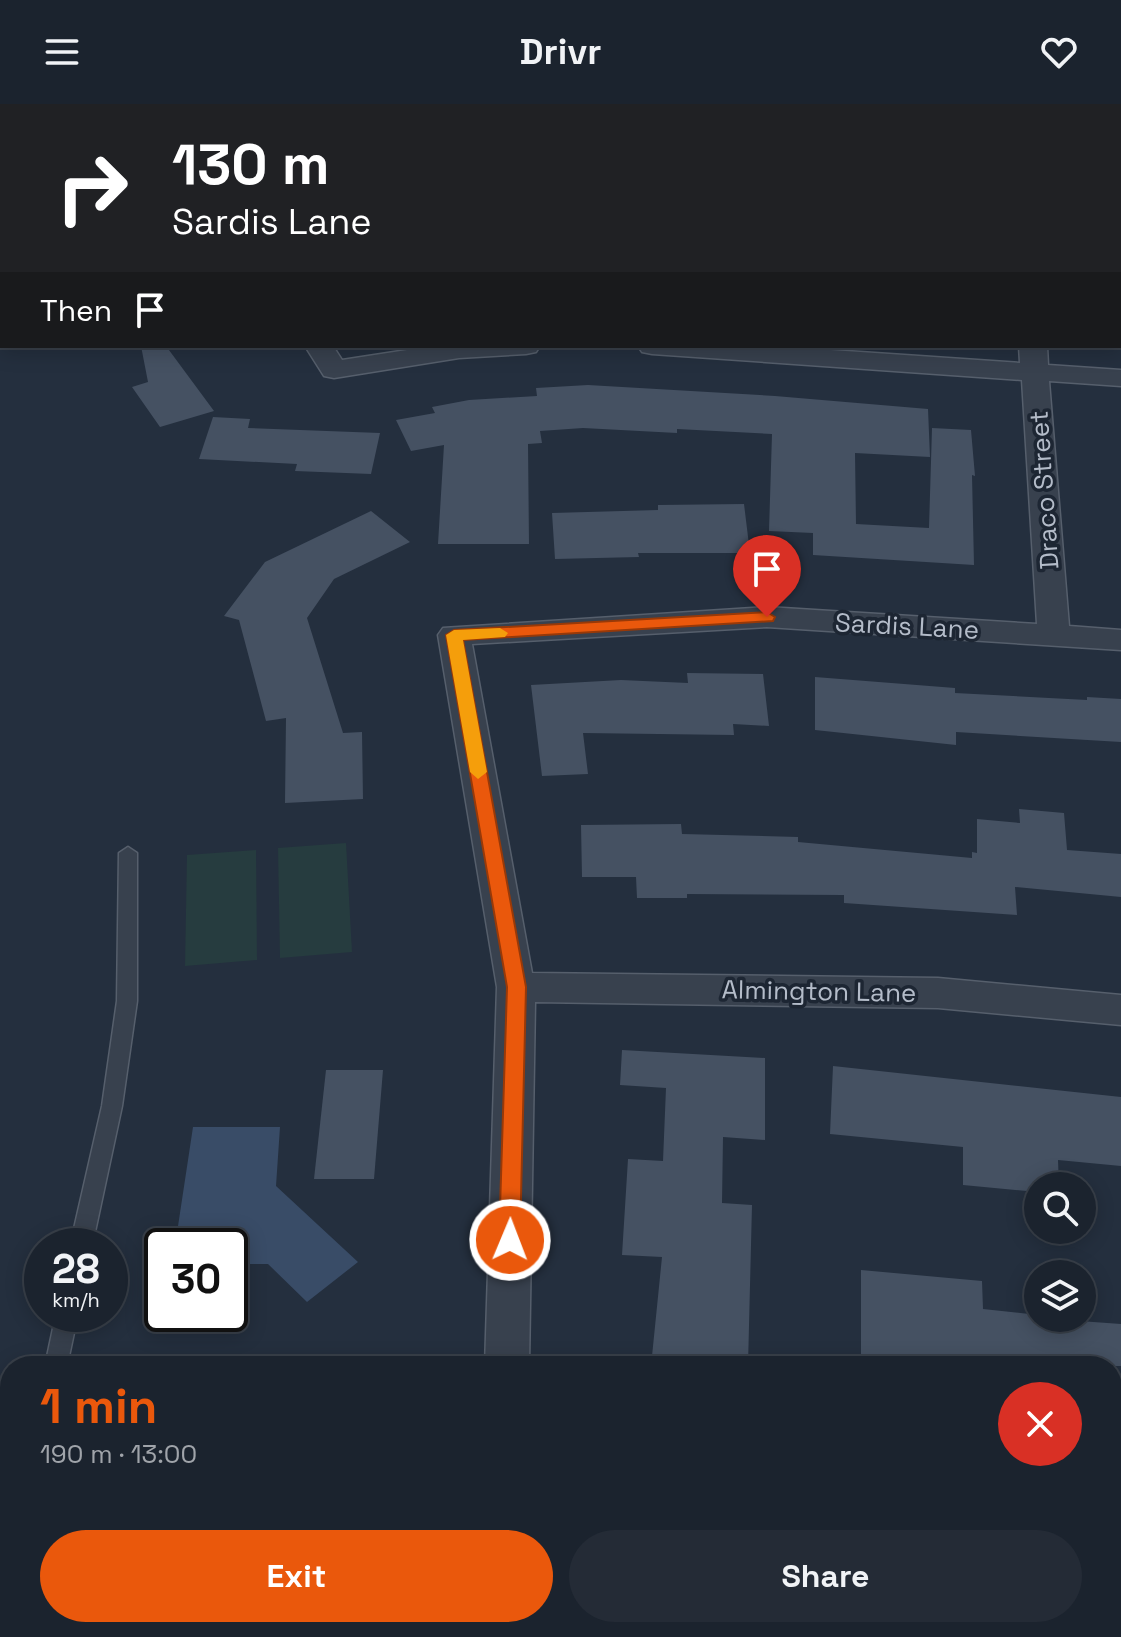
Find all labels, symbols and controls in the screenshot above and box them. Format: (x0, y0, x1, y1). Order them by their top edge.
text: Drivr (520, 29, 601, 75)
icon: menu (40, 30, 84, 74)
icon: heart (1037, 30, 1081, 74)
text: 130 m (172, 129, 330, 200)
icon: right (40, 136, 144, 240)
text: Sardis Lane (172, 199, 372, 245)
icon: arrive (128, 288, 172, 332)
text: Then (40, 291, 112, 330)
street label: Draco Street (1021, 410, 1067, 570)
pin (733, 535, 801, 617)
icon: arrive (745, 547, 789, 591)
street label: Sardis Lane (834, 605, 980, 647)
street label: Almington Lane (721, 972, 917, 1010)
map controls (1024, 1172, 1096, 1332)
button: search (1024, 1172, 1096, 1244)
position arrow (468, 1198, 552, 1282)
speed limit sign: 30 (144, 1228, 248, 1332)
text: 28 (52, 1244, 100, 1295)
button: layers (1024, 1260, 1096, 1332)
text: km/h (52, 1287, 100, 1313)
text: 1 min (40, 1376, 157, 1437)
button: close (998, 1382, 1082, 1466)
text: 190 m · 13:00 (40, 1437, 197, 1471)
button: Exit (40, 1530, 553, 1622)
button: Share (569, 1530, 1082, 1622)

